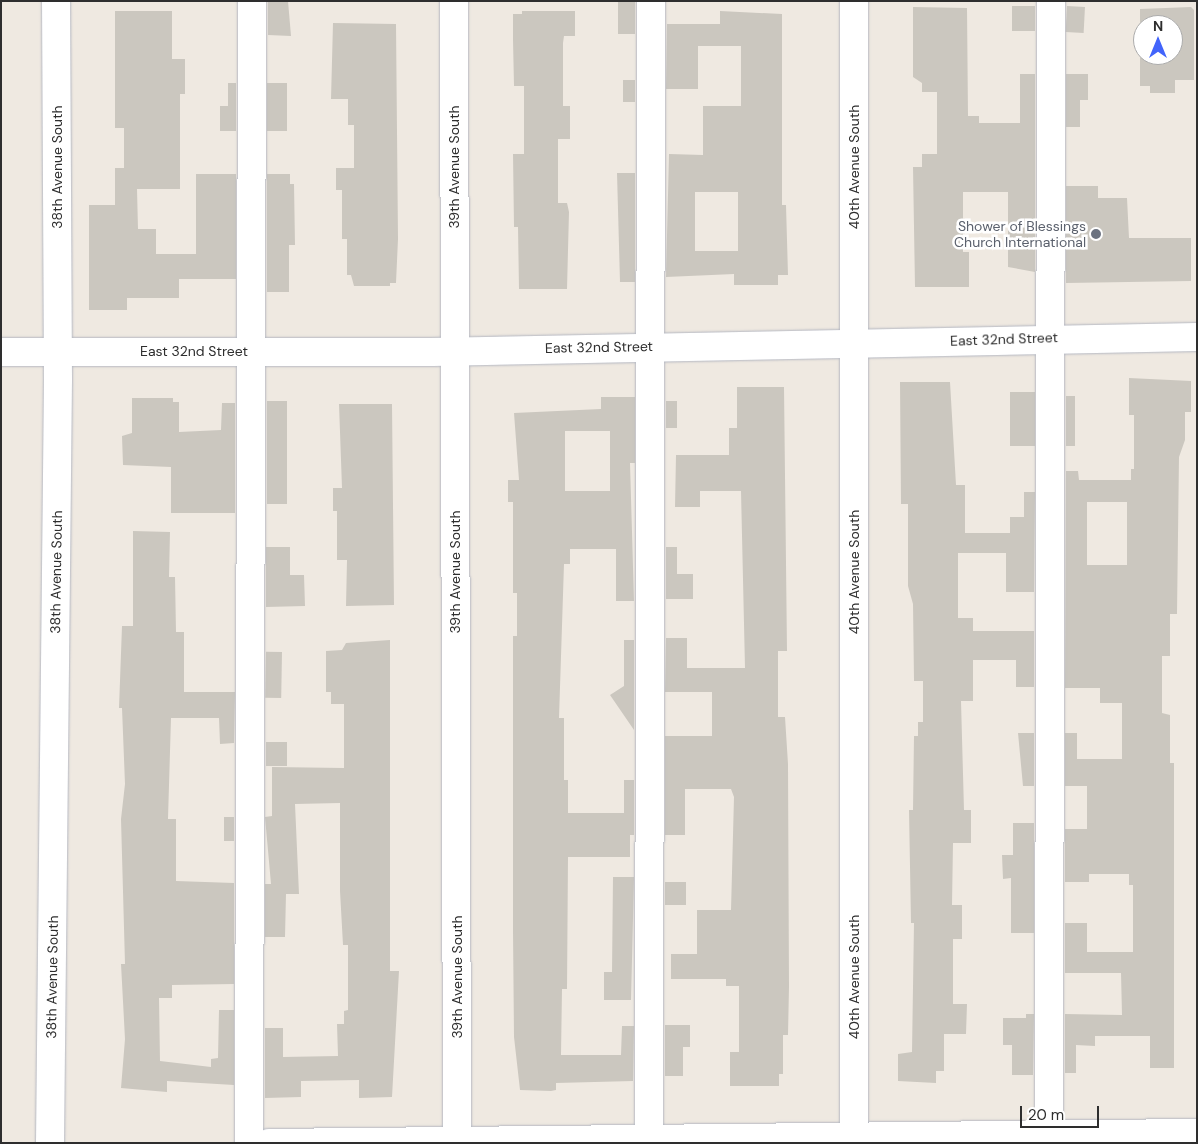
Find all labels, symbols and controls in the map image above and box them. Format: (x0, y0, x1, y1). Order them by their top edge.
north arrow (1133, 15, 1183, 65)
text: N (1153, 17, 1163, 35)
street label: 38th Avenue South (49, 105, 65, 229)
street label: 39th Avenue South (446, 105, 462, 229)
street label: 40th Avenue South (846, 105, 862, 229)
place label: Shower of Blessings Church International (954, 218, 1086, 250)
marker: Shower of Blessings Church International (1090, 228, 1102, 240)
street label: East 32nd Street (950, 329, 1058, 349)
street label: East 32nd Street (545, 338, 653, 356)
street label: East 32nd Street (140, 343, 248, 359)
street label: 38th Avenue South (47, 510, 65, 634)
street label: 39th Avenue South (447, 510, 463, 634)
street label: 40th Avenue South (846, 510, 862, 634)
street label: 38th Avenue South (43, 915, 61, 1039)
street label: 39th Avenue South (449, 915, 465, 1039)
street label: 40th Avenue South (846, 915, 862, 1039)
scale bar (1023, 1096, 1102, 1128)
text: 20 m (1028, 1105, 1064, 1125)

